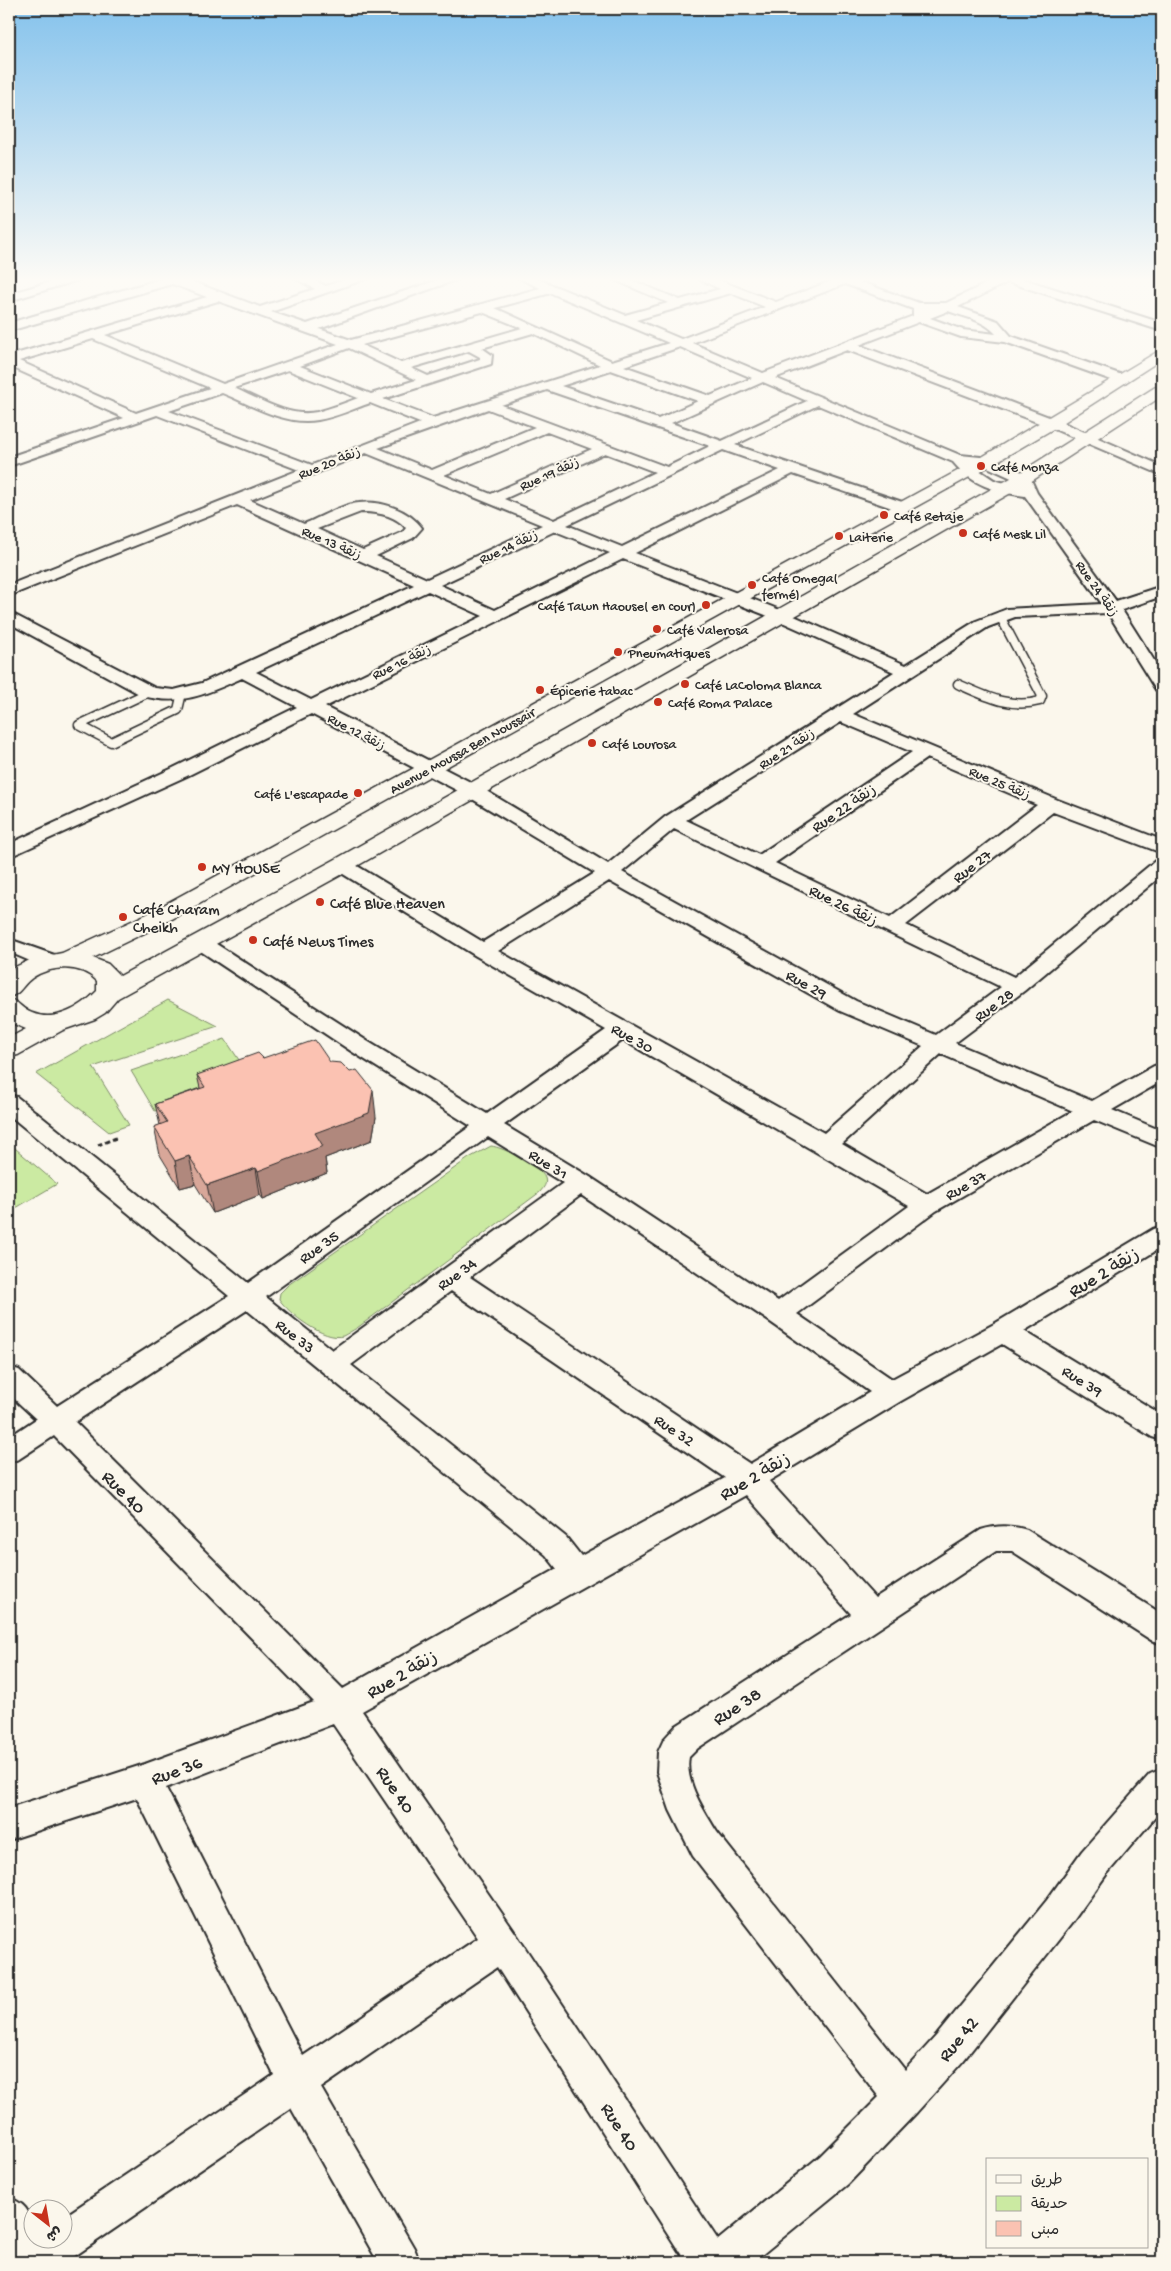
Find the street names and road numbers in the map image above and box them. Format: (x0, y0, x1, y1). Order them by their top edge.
street label: Rue 20 زنقة (296, 444, 364, 484)
street label: Rue 19 زنقة (518, 455, 582, 496)
street label: Rue 13 زنقة (298, 524, 364, 565)
street label: Rue 14 زنقة (477, 527, 541, 569)
street label: Rue 24 زنقة (1071, 558, 1121, 621)
street label: Rue 16 زنقة (370, 642, 434, 685)
street label: Avenue Moussa Ben Noussair (387, 705, 540, 799)
street label: Rue 12 زنقة (324, 711, 388, 756)
street label: Rue 21 زنقة (756, 726, 819, 774)
street label: Rue 25 زنقة (966, 764, 1032, 805)
street label: Rue 22 زنقة (809, 781, 881, 838)
street label: Rue 27 (950, 846, 997, 889)
street label: Rue 26 زنقة (805, 882, 880, 932)
street label: Rue 29 (782, 967, 829, 1005)
street label: Rue 28 (972, 986, 1019, 1028)
street label: Rue 30 (607, 1021, 656, 1059)
street label: Rue 31 (524, 1147, 570, 1185)
street label: Rue 37 (943, 1167, 991, 1206)
street label: Rue 35 (296, 1228, 344, 1270)
street label: Rue 2 زنقة (1065, 1244, 1144, 1304)
street label: Rue 34 (435, 1255, 482, 1296)
street label: Rue 33 (270, 1317, 317, 1359)
street label: Rue 39 (1057, 1363, 1105, 1403)
street label: Rue 32 (649, 1412, 697, 1452)
street label: Rue 2 زنقة (716, 1449, 795, 1508)
street label: Rue 40 (96, 1467, 150, 1520)
street label: Rue 2 زنقة (363, 1647, 442, 1706)
street label: Rue 38 (709, 1684, 767, 1732)
street label: Rue 36 (149, 1752, 206, 1792)
street label: Rue 40 (370, 1763, 419, 1819)
street label: Rue 42 (935, 2013, 985, 2067)
street label: Rue 40 (594, 2099, 642, 2157)

